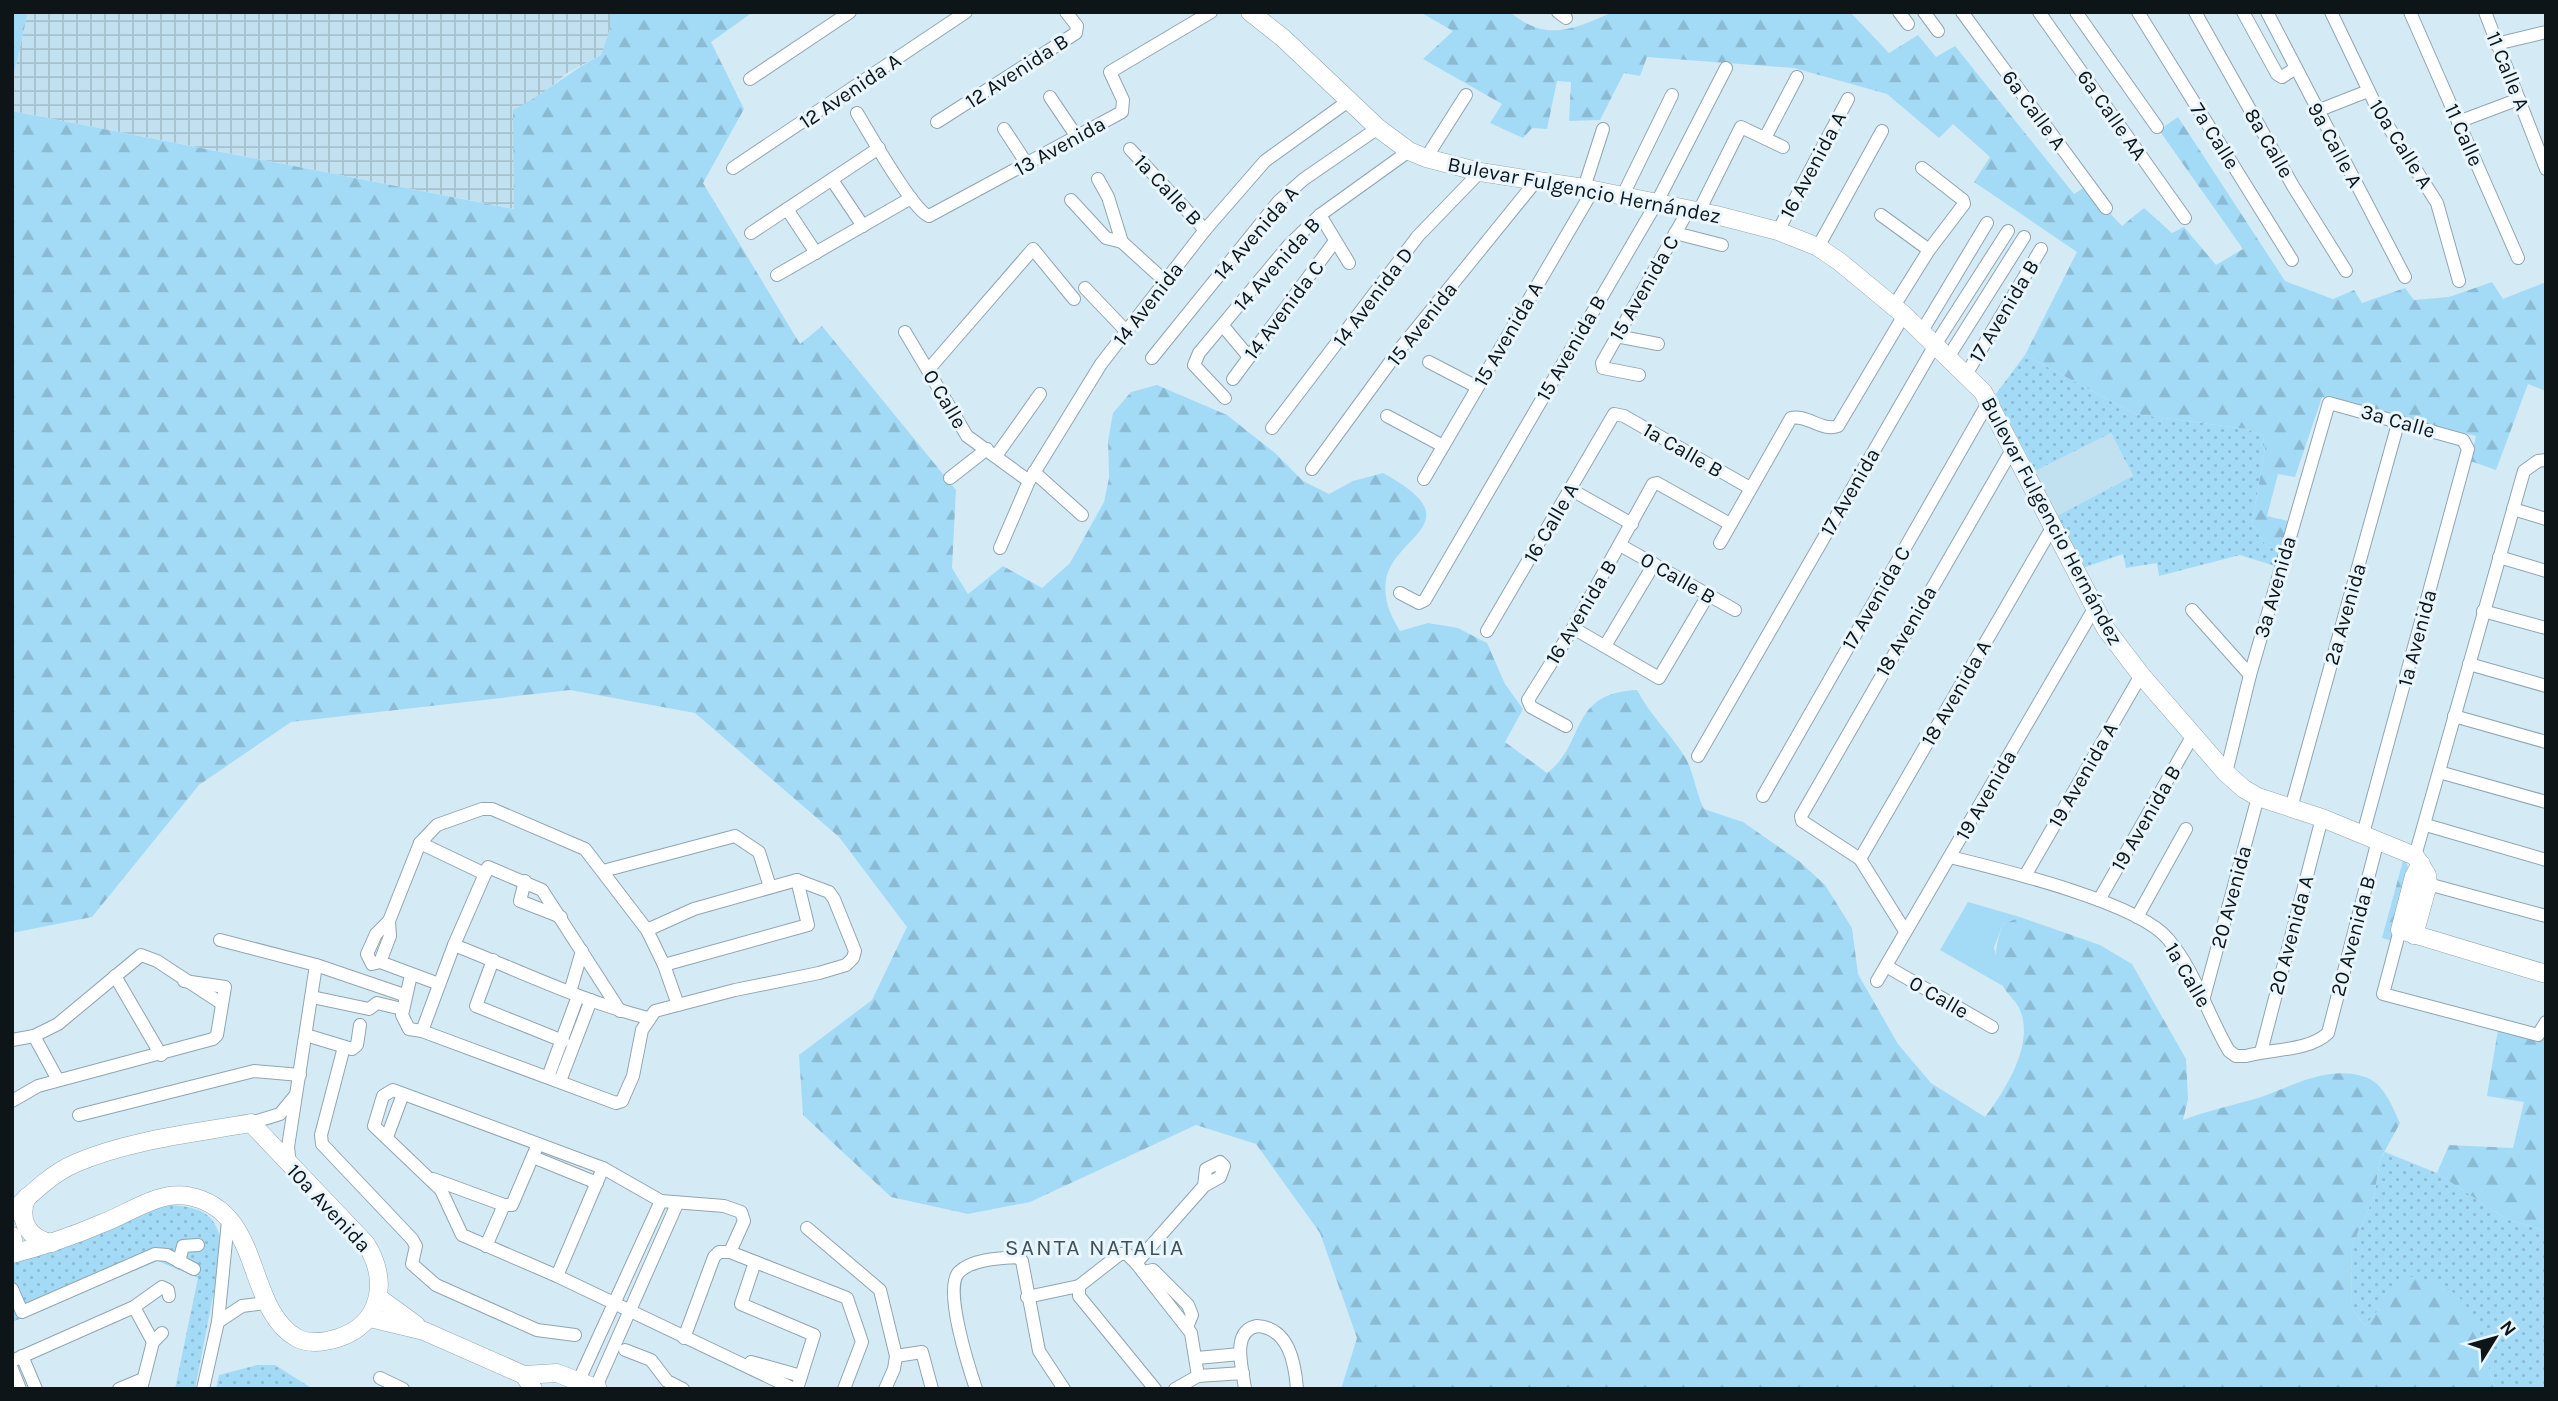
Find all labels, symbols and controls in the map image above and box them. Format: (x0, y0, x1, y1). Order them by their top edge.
street label: 11 Calle A (2481, 28, 2535, 114)
street label: 12 Avenida B (961, 29, 1073, 113)
street label: 12 Avenida A (795, 48, 905, 134)
street label: 6a Calle A (1997, 65, 2071, 155)
street label: 6a Calle AA (2072, 65, 2152, 165)
street label: 10a Calle A (2364, 95, 2438, 193)
street label: 9a Calle A (2303, 98, 2367, 192)
street label: 7a Calle (2185, 99, 2245, 173)
street label: 11 Calle (2440, 100, 2488, 170)
street label: 8a Calle (2239, 104, 2299, 182)
street label: 16 Avenida A (1775, 108, 1851, 222)
street label: 13 Avenida (1010, 111, 1110, 181)
street label: 1a Calle B (1129, 149, 1207, 231)
street label: Bulevar Fulgencio Hernández (1445, 152, 1723, 228)
street label: 14 Avenida A (1209, 181, 1303, 285)
street label: 14 Avenida B (1229, 212, 1325, 316)
street label: 15 Avenida C (1604, 231, 1684, 345)
street label: 14 Avenida D (1328, 243, 1418, 351)
street label: 17 Avenida B (1964, 255, 2044, 367)
street label: 14 Avenida C (1239, 256, 1329, 364)
street label: 14 Avenida (1108, 257, 1188, 351)
street label: 15 Avenida (1382, 277, 1462, 371)
street label: 15 Avenida A (1468, 277, 1548, 391)
street label: 15 Avenida B (1531, 291, 1611, 405)
street label: 0 Calle (918, 365, 972, 433)
street label: Bulevar Fulgencio Hernández (1976, 393, 2128, 649)
street label: 3a Calle (2358, 399, 2438, 443)
street label: 1a Calle B (1639, 417, 1727, 483)
street label: 17 Avenida (1815, 444, 1885, 540)
street label: 16 Calle A (1519, 479, 1583, 567)
street label: 3a Avenida (2249, 533, 2301, 641)
street label: 17 Avenida C (1837, 542, 1915, 654)
street label: 0 Calle B (1636, 547, 1720, 609)
street label: 16 Avenida B (1540, 555, 1622, 669)
street label: 2a Avenida (2319, 560, 2371, 668)
street label: 18 Avenida (1870, 581, 1942, 681)
street label: 1a Avenida (2393, 587, 2441, 689)
street label: 18 Avenida A (1916, 636, 1996, 750)
street label: 19 Avenida A (2043, 718, 2123, 832)
street label: 19 Avenida (1951, 746, 2021, 844)
street label: 19 Avenida B (2106, 761, 2186, 875)
street label: 20 Avenida (2206, 843, 2256, 951)
street label: 20 Avenida A (2264, 873, 2318, 997)
street label: 20 Avenida B (2325, 873, 2381, 999)
street label: 1a Calle (2160, 938, 2216, 1012)
street label: 0 Calle (1905, 970, 1973, 1024)
street label: 10a Avenida (282, 1159, 376, 1257)
district label: SANTA NATALIA (1005, 1234, 1185, 1261)
north arrow (2460, 1303, 2530, 1373)
text: N (2495, 1316, 2521, 1340)

